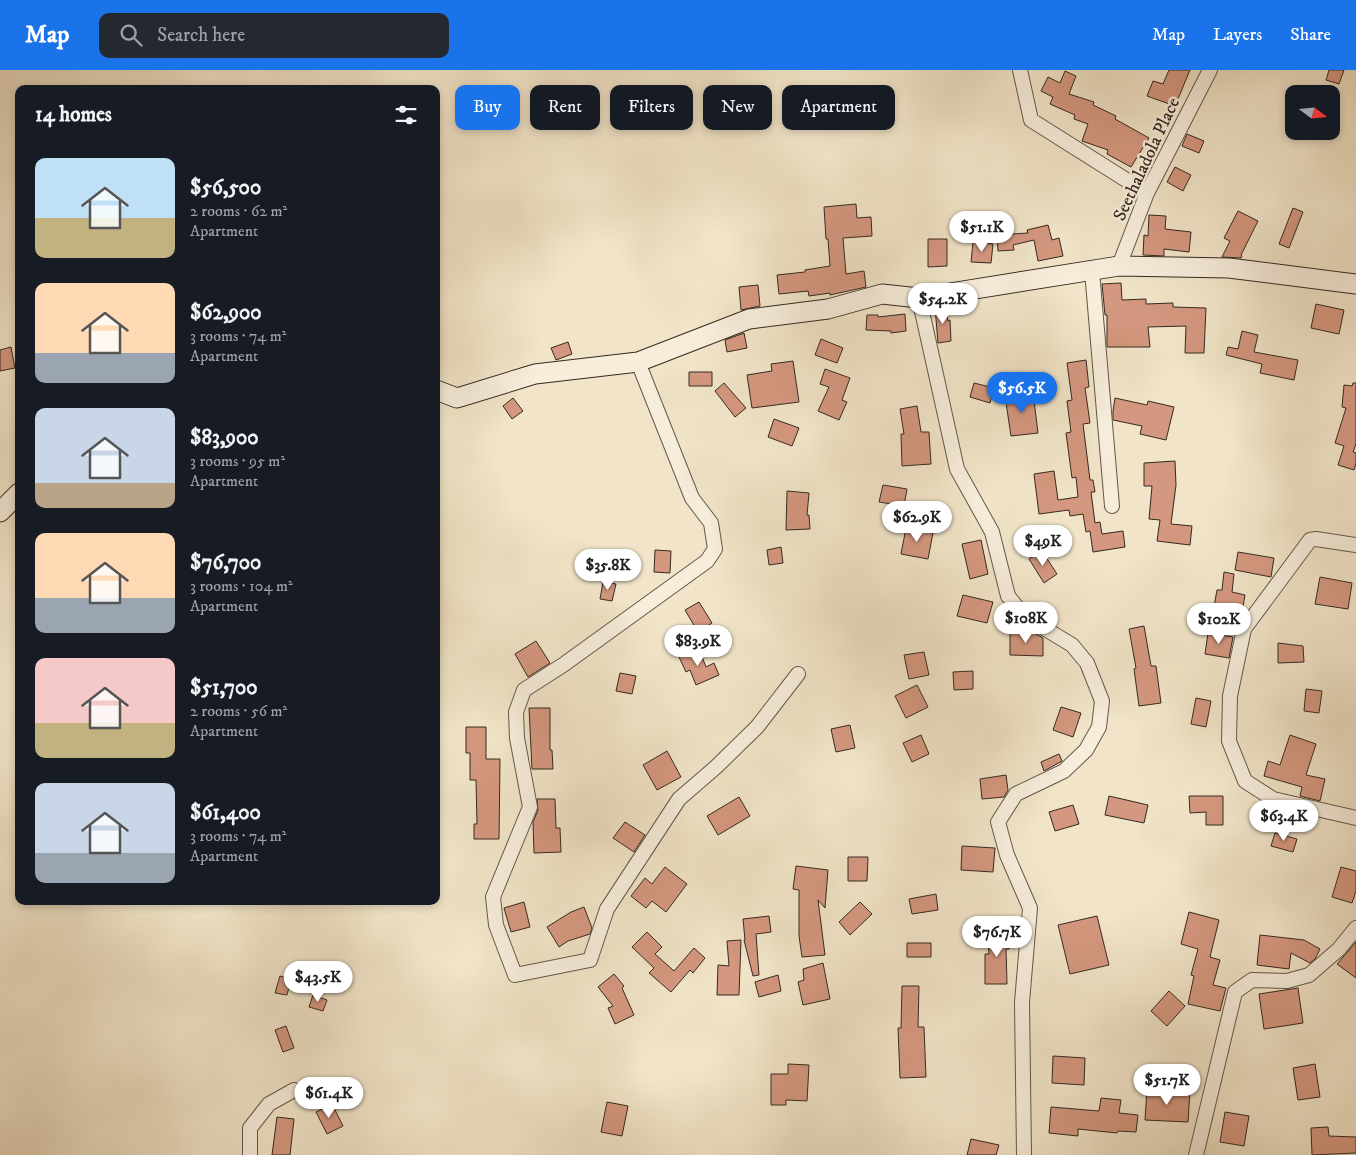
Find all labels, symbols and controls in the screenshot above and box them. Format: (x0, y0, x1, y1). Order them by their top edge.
search box (99, 13, 449, 58)
text: Map (25, 20, 69, 50)
icon: search (117, 21, 145, 49)
text: Search here (157, 24, 245, 47)
text: Map (1152, 24, 1185, 46)
text: Layers (1213, 24, 1262, 46)
text: Share (1290, 24, 1331, 46)
chip: Buy (455, 85, 520, 130)
chip: Rent (530, 85, 600, 130)
chip: Filters (610, 85, 693, 130)
chip: New (703, 85, 772, 130)
chip: Apartment (782, 85, 895, 130)
north arrow (1285, 85, 1340, 140)
map controls (1285, 85, 1340, 140)
street label: Seethaladola Place (1109, 94, 1185, 225)
icon: filters (392, 101, 420, 129)
text: 14 homes (35, 102, 112, 128)
text: $56,500 (190, 175, 261, 201)
icon: home (75, 178, 135, 238)
text: 2 rooms · 62 m² (190, 201, 287, 221)
pin: $51.1K (941, 210, 1023, 253)
text: $51.1K (960, 217, 1004, 237)
text: Apartment (190, 221, 258, 241)
pin: $54.2K (902, 282, 984, 325)
text: $54.2K (919, 289, 967, 309)
text: $62,900 (190, 300, 262, 326)
icon: home (75, 303, 135, 363)
text: 3 rooms · 74 m² (190, 326, 287, 346)
text: Apartment (190, 346, 258, 366)
pin: $56.5K (981, 372, 1063, 414)
text: $56.5K (998, 378, 1046, 398)
text: $83,900 (190, 425, 259, 451)
icon: home (75, 428, 135, 488)
text: 3 rooms · 95 m² (190, 451, 285, 471)
text: Apartment (190, 471, 258, 491)
pin: $62.9K (876, 500, 958, 543)
text: $62.9K (893, 507, 941, 527)
pin: $49K (1013, 524, 1073, 567)
text: $49K (1024, 531, 1062, 551)
pin: $35.8K (567, 548, 649, 591)
text: $76,700 (190, 550, 261, 576)
icon: home (75, 553, 135, 613)
text: $35.8K (585, 555, 631, 575)
text: 3 rooms · 104 m² (190, 576, 293, 596)
text: Apartment (190, 596, 258, 616)
pin: $108K (991, 602, 1061, 644)
pin: $102K (1184, 602, 1254, 645)
text: $108K (1005, 608, 1047, 628)
text: $102K (1198, 609, 1240, 629)
pin: $83.9K (657, 624, 739, 667)
text: $83.9K (675, 631, 721, 651)
text: $51,700 (190, 675, 258, 701)
icon: home (75, 678, 135, 738)
text: 2 rooms · 56 m² (190, 701, 287, 721)
text: Apartment (190, 721, 258, 741)
text: $61,400 (190, 800, 261, 826)
pin: $63.4K (1243, 800, 1325, 842)
icon: home (75, 803, 135, 863)
text: $63.4K (1260, 806, 1308, 826)
text: 3 rooms · 74 m² (190, 826, 287, 846)
text: Apartment (190, 846, 258, 866)
pin: $76.7K (956, 916, 1038, 958)
text: $76.7K (973, 922, 1021, 942)
pin: $43.5K (277, 960, 359, 1003)
text: $43.5K (295, 967, 341, 987)
pin: $51.7K (1126, 1064, 1208, 1106)
text: $51.7K (1144, 1070, 1190, 1090)
pin: $61.4K (288, 1076, 370, 1119)
text: $61.4K (305, 1083, 353, 1103)

